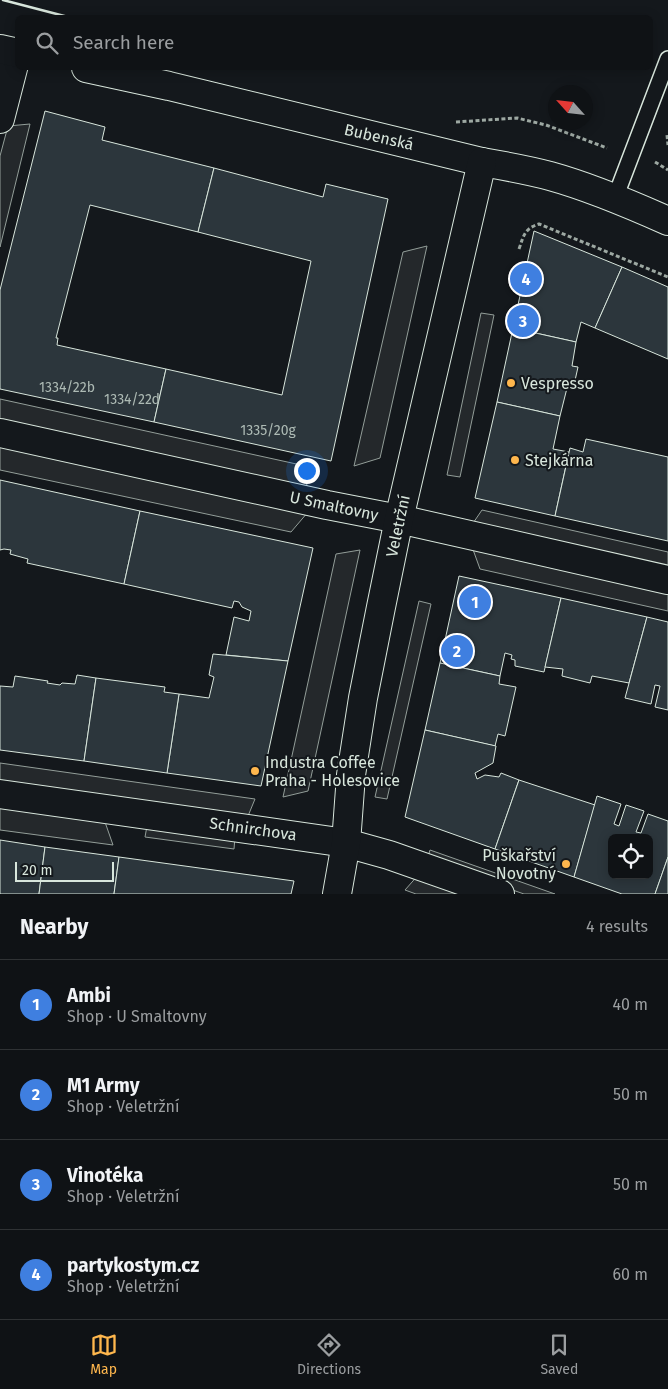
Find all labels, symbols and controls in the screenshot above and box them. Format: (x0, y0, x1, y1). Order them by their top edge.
search box (15, 15, 653, 70)
icon: search (33, 29, 61, 57)
text: Search here (73, 31, 174, 54)
north arrow (548, 85, 593, 130)
street label: Bubenská (342, 120, 416, 154)
pin: 4 (510, 260, 542, 298)
pin: 3 (507, 302, 539, 340)
place label: Vespresso (521, 374, 594, 393)
marker: Vespresso (505, 377, 517, 389)
house number: 1334/22b (39, 379, 95, 396)
house number: 1334/22d (104, 391, 160, 408)
house number: 1335/20g (240, 422, 296, 439)
place label: Stejkárna (525, 451, 593, 470)
marker: Stejkárna (509, 454, 521, 466)
your location (294, 458, 320, 484)
street label: U Smaltovny (288, 487, 380, 525)
street label: Veletržní (382, 493, 414, 559)
pin: 1 (459, 583, 491, 621)
pin: 2 (441, 632, 473, 670)
place label: Industra Coffee Praha - Holesovice (265, 753, 400, 790)
marker: Industra Coffee Praha - Holesovice (249, 765, 261, 777)
street label: Schnirchova (208, 813, 298, 845)
map controls (608, 834, 653, 879)
button: locate (608, 834, 653, 879)
place label: Puškařství Novotný (482, 846, 556, 883)
marker: Puškařství Novotný (560, 858, 572, 870)
scale bar (15, 859, 114, 882)
text: 20 m (22, 862, 52, 879)
text: Nearby (20, 914, 88, 940)
text: 4 results (586, 917, 648, 936)
text: Ambi (67, 984, 111, 1007)
text: 1 (32, 995, 40, 1014)
text: 40 m (613, 995, 648, 1014)
text: Shop · U Smaltovny (67, 1007, 207, 1026)
text: M1 Army (67, 1074, 140, 1097)
text: 2 (32, 1085, 40, 1104)
text: 50 m (613, 1085, 648, 1104)
text: Shop · Veletržní (67, 1097, 179, 1116)
text: Vinotéka (67, 1164, 143, 1187)
text: 3 (32, 1175, 40, 1194)
text: 50 m (613, 1175, 648, 1194)
text: Shop · Veletržní (67, 1187, 179, 1206)
text: partykostym.cz (67, 1254, 199, 1277)
text: 4 (31, 1265, 41, 1284)
text: 60 m (613, 1265, 648, 1284)
text: Shop · Veletržní (67, 1277, 179, 1296)
tab: Map (90, 1331, 118, 1378)
tab: Directions (297, 1331, 361, 1378)
tab: Saved (540, 1331, 578, 1378)

